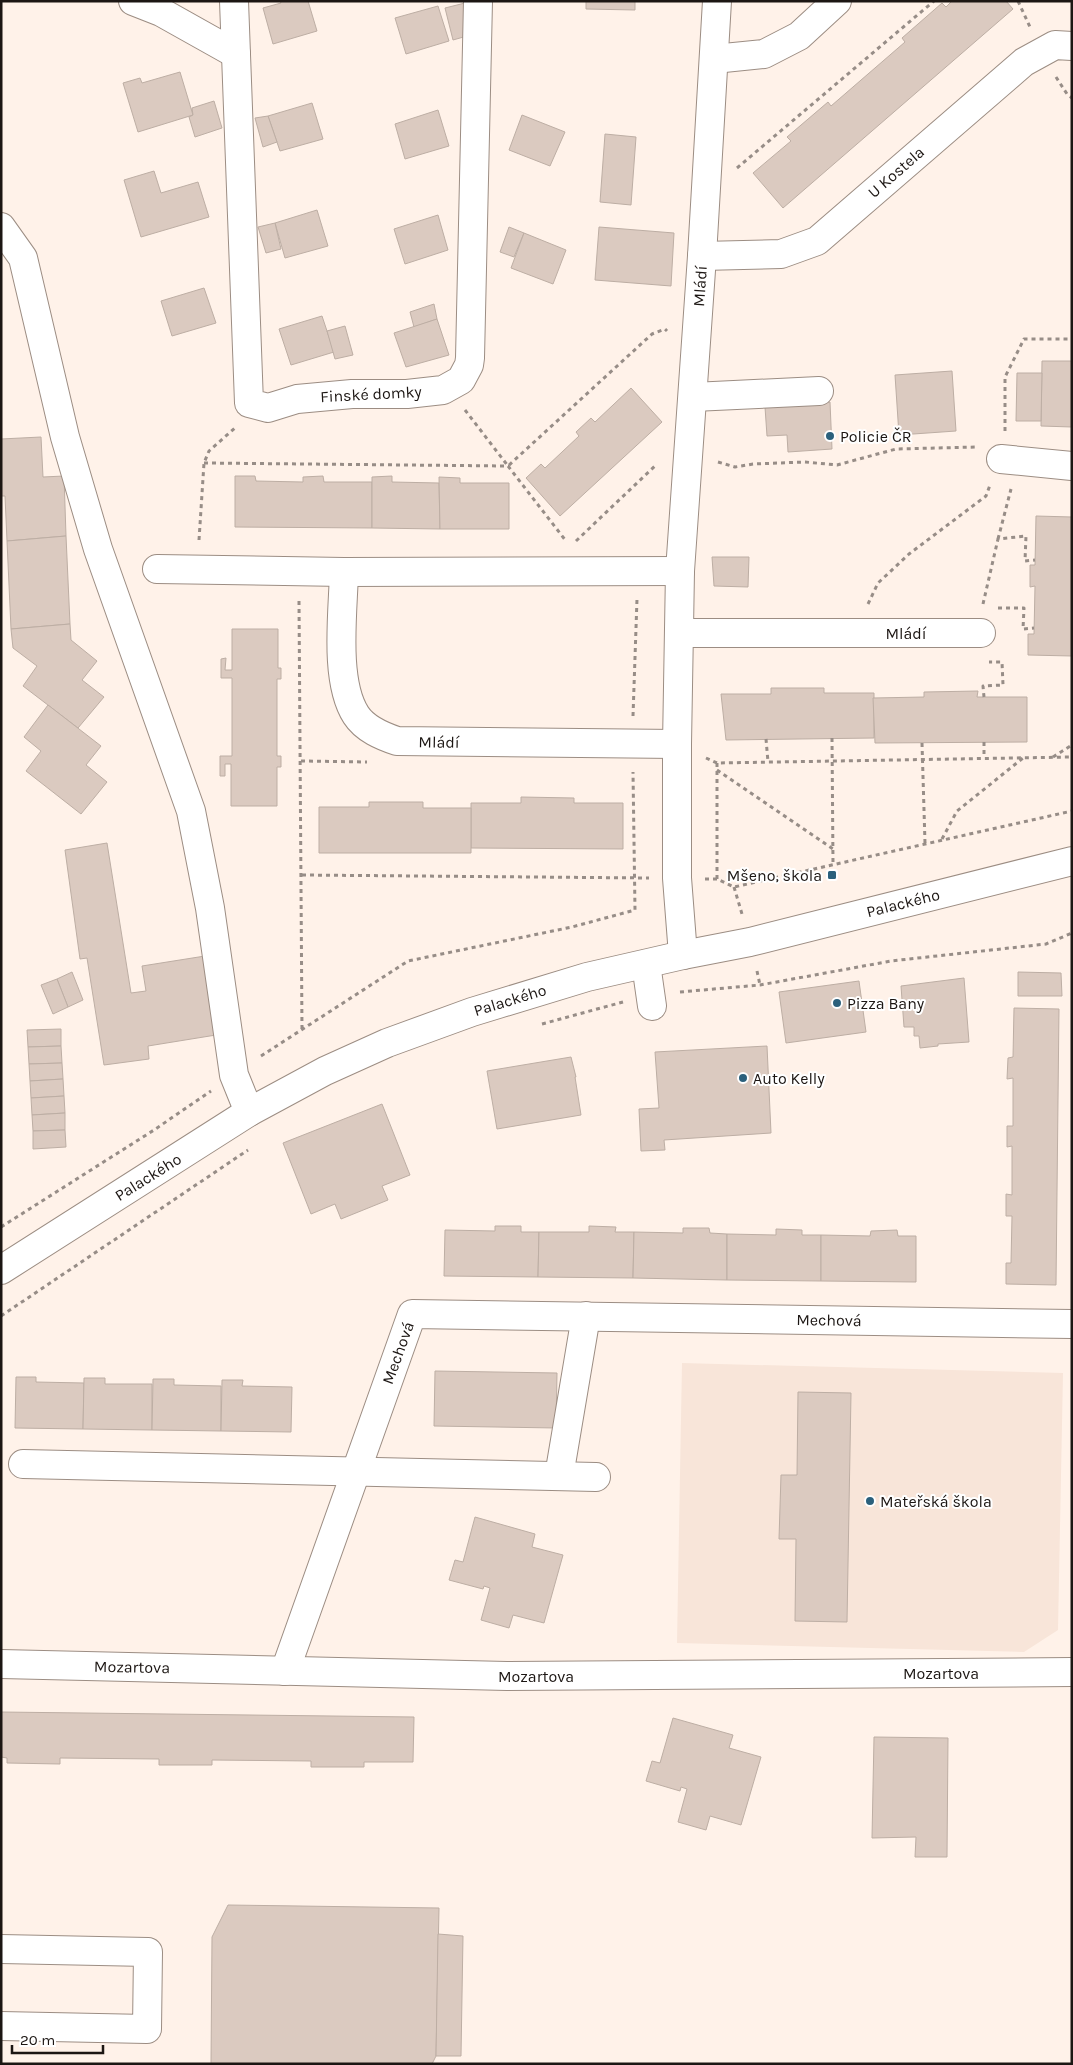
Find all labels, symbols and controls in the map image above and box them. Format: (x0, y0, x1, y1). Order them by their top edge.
street label: U Kostela (864, 142, 928, 202)
street label: Mládí (689, 265, 711, 307)
street label: Finské domky (320, 382, 423, 406)
place label: Policie ČR (840, 427, 912, 446)
marker: Policie ČR (824, 430, 836, 442)
street label: Mládí (885, 624, 927, 643)
street label: Mládí (418, 732, 460, 752)
place label: Mšeno, škola (727, 866, 822, 885)
marker: Mšeno, škola (826, 869, 838, 881)
street label: Palackého (864, 885, 942, 921)
street label: Palackého (471, 980, 549, 1020)
place label: Pizza Bany (847, 994, 925, 1013)
marker: Pizza Bany (831, 997, 843, 1009)
place label: Auto Kelly (753, 1069, 825, 1088)
marker: Auto Kelly (737, 1072, 749, 1084)
street label: Palackého (111, 1149, 185, 1205)
street label: Mechová (796, 1310, 862, 1330)
street label: Mechová (378, 1319, 418, 1387)
place label: Mateřská škola (880, 1492, 992, 1511)
marker: Mateřská škola (864, 1495, 876, 1507)
street label: Mozartova (94, 1657, 170, 1677)
street label: Mozartova (903, 1664, 979, 1683)
street label: Mozartova (498, 1667, 574, 1686)
scale bar (12, 2022, 104, 2054)
text: 20 m (20, 2031, 55, 2049)

